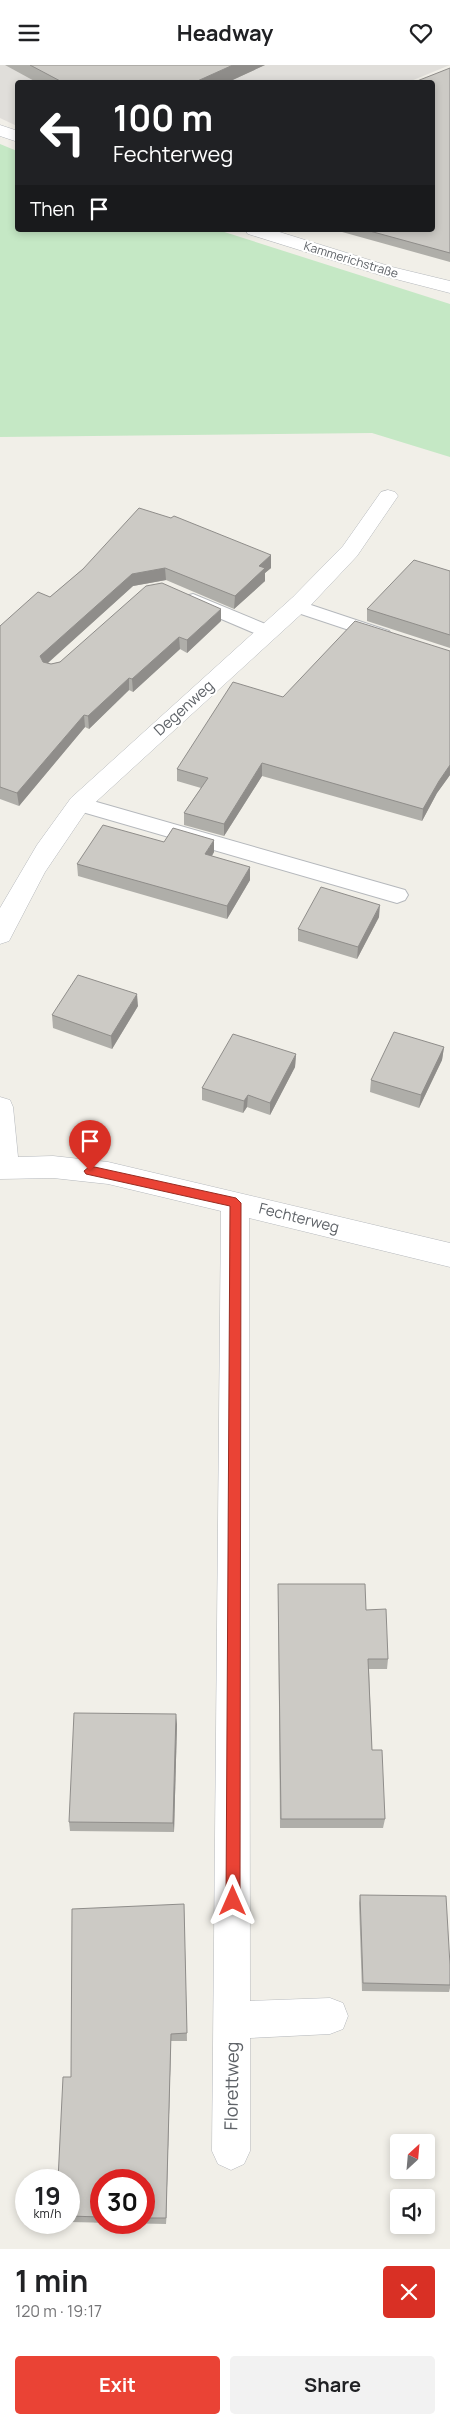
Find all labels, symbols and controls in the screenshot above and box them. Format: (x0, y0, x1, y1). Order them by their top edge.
text: Headway (177, 18, 273, 48)
icon: menu (15, 19, 43, 47)
icon: heart (407, 19, 435, 47)
text: 100 m (113, 94, 213, 142)
icon: left (30, 100, 95, 165)
text: Fechterweg (113, 139, 233, 169)
icon: arrive (85, 195, 113, 223)
text: Then (30, 196, 75, 222)
street label: Kammerichstraße (302, 237, 401, 282)
street label: Degenweg (149, 675, 218, 740)
pin (69, 1120, 111, 1171)
icon: arrive (76, 1127, 104, 1155)
street label: Fechterweg (257, 1197, 341, 1238)
position arrow (206, 1874, 258, 1926)
street label: Florettweg (218, 2041, 244, 2131)
north arrow (390, 2134, 435, 2179)
map controls (390, 2134, 435, 2234)
speed limit sign: 30 (90, 2169, 155, 2234)
text: 19 (34, 2178, 61, 2213)
button: sound (390, 2189, 435, 2234)
text: km/h (34, 2205, 61, 2222)
text: 1 min (15, 2260, 88, 2301)
button: close (383, 2266, 435, 2318)
text: 120 m · 19:17 (15, 2300, 102, 2322)
button: Exit (15, 2356, 220, 2414)
button: Share (230, 2356, 435, 2414)

